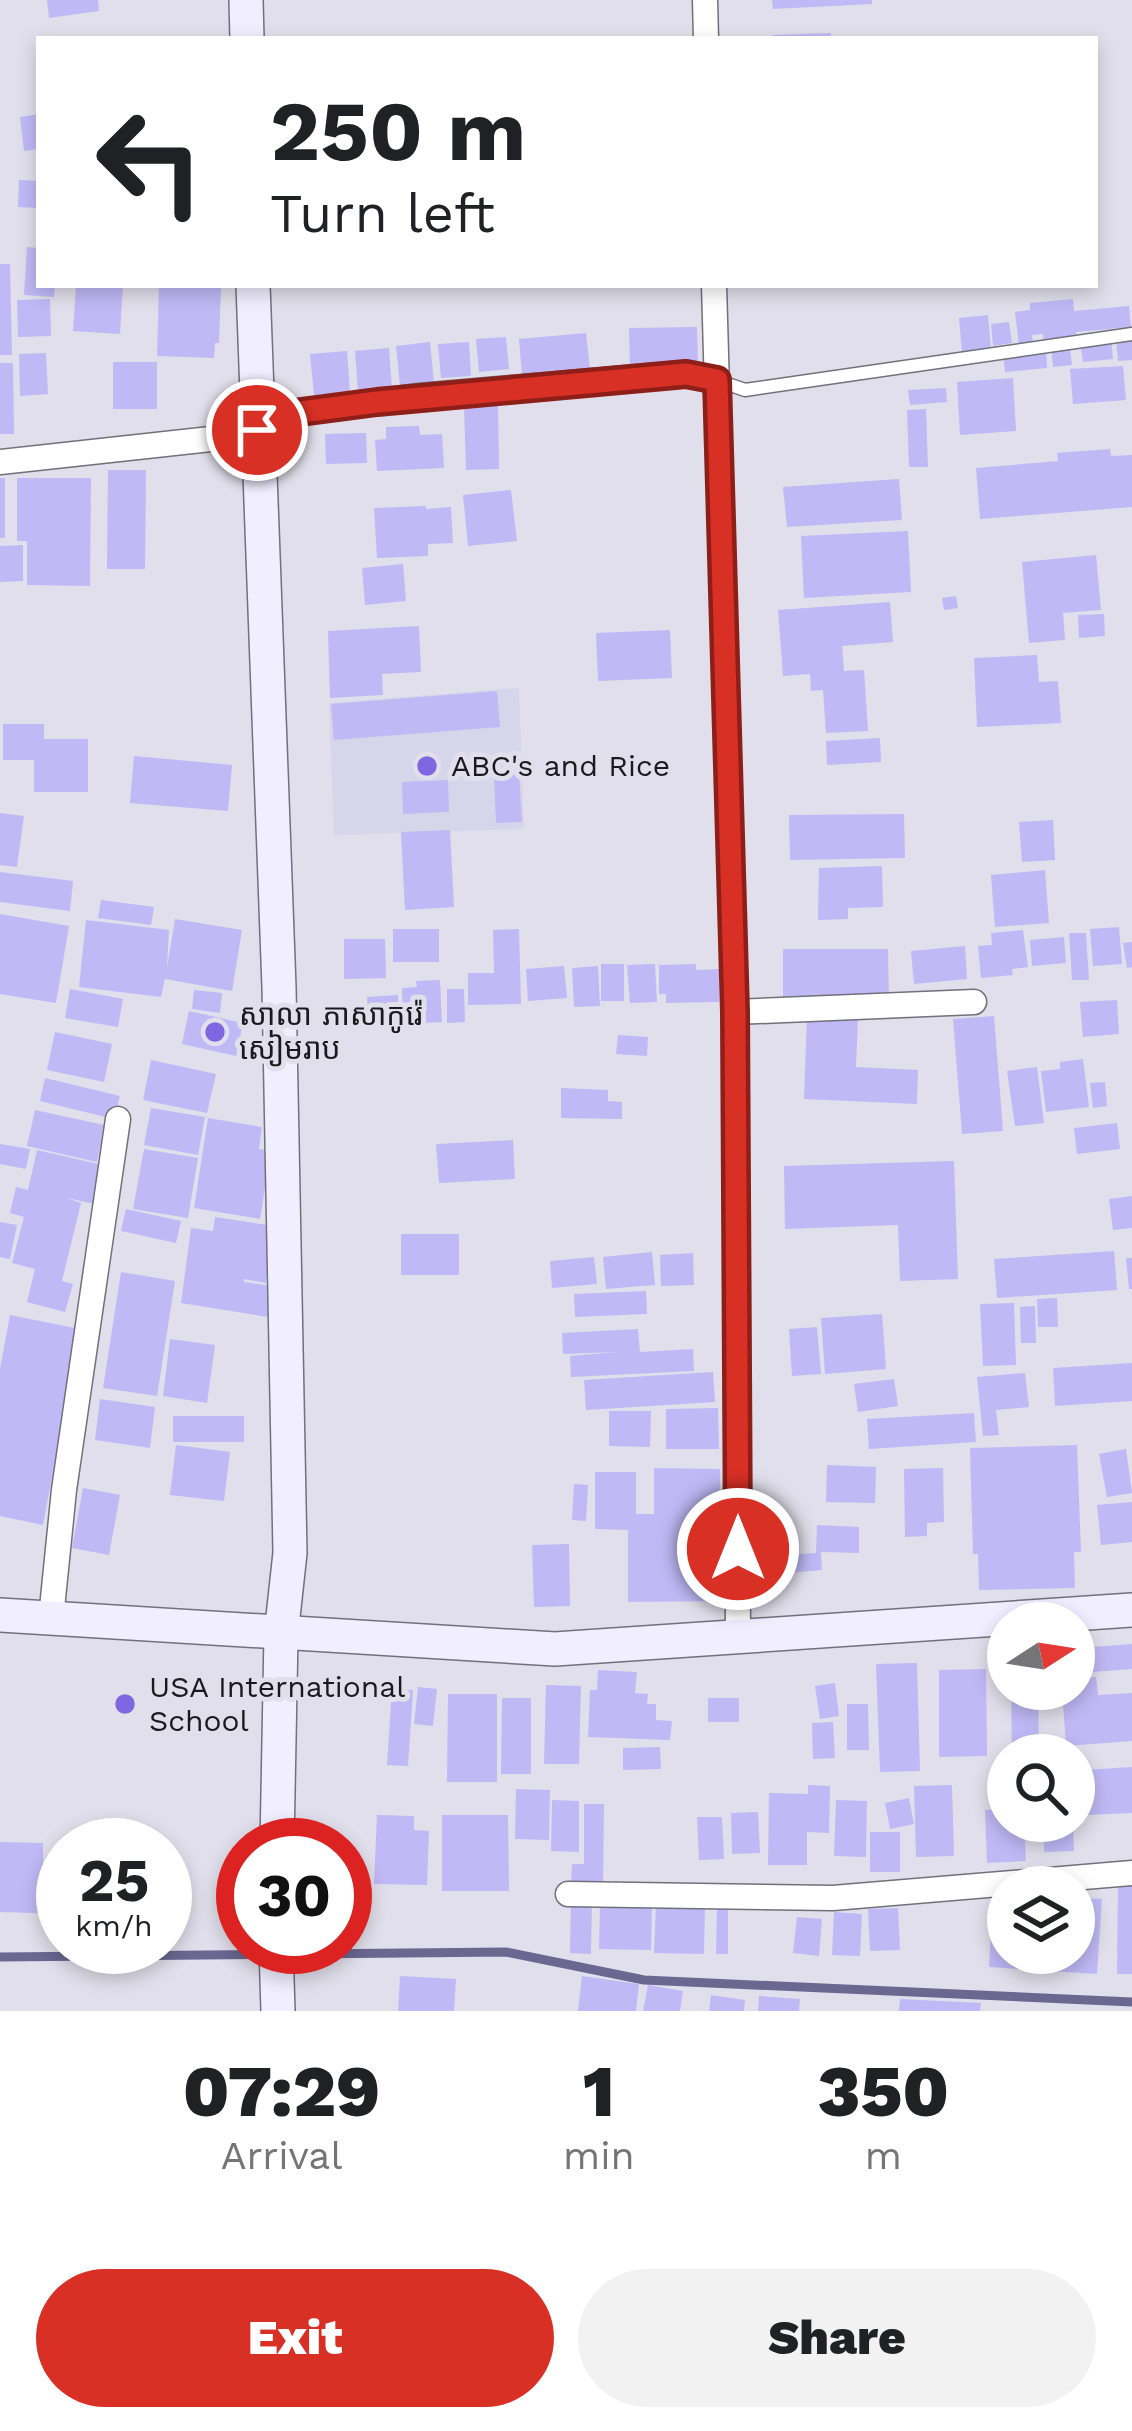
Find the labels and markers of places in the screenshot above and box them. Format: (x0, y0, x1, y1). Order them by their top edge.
pin (206, 379, 308, 481)
place label: ABC's and Rice (451, 748, 670, 783)
marker: ABC's and Rice (414, 753, 440, 779)
place label: សាលា ភាសាកូរ៉េ សៀមរាប (239, 997, 423, 1067)
marker: សាលា ភាសាកូរ៉េ សៀមរាប (202, 1019, 228, 1045)
place label: USA International School (149, 1669, 405, 1738)
marker: USA International School (112, 1691, 138, 1717)

